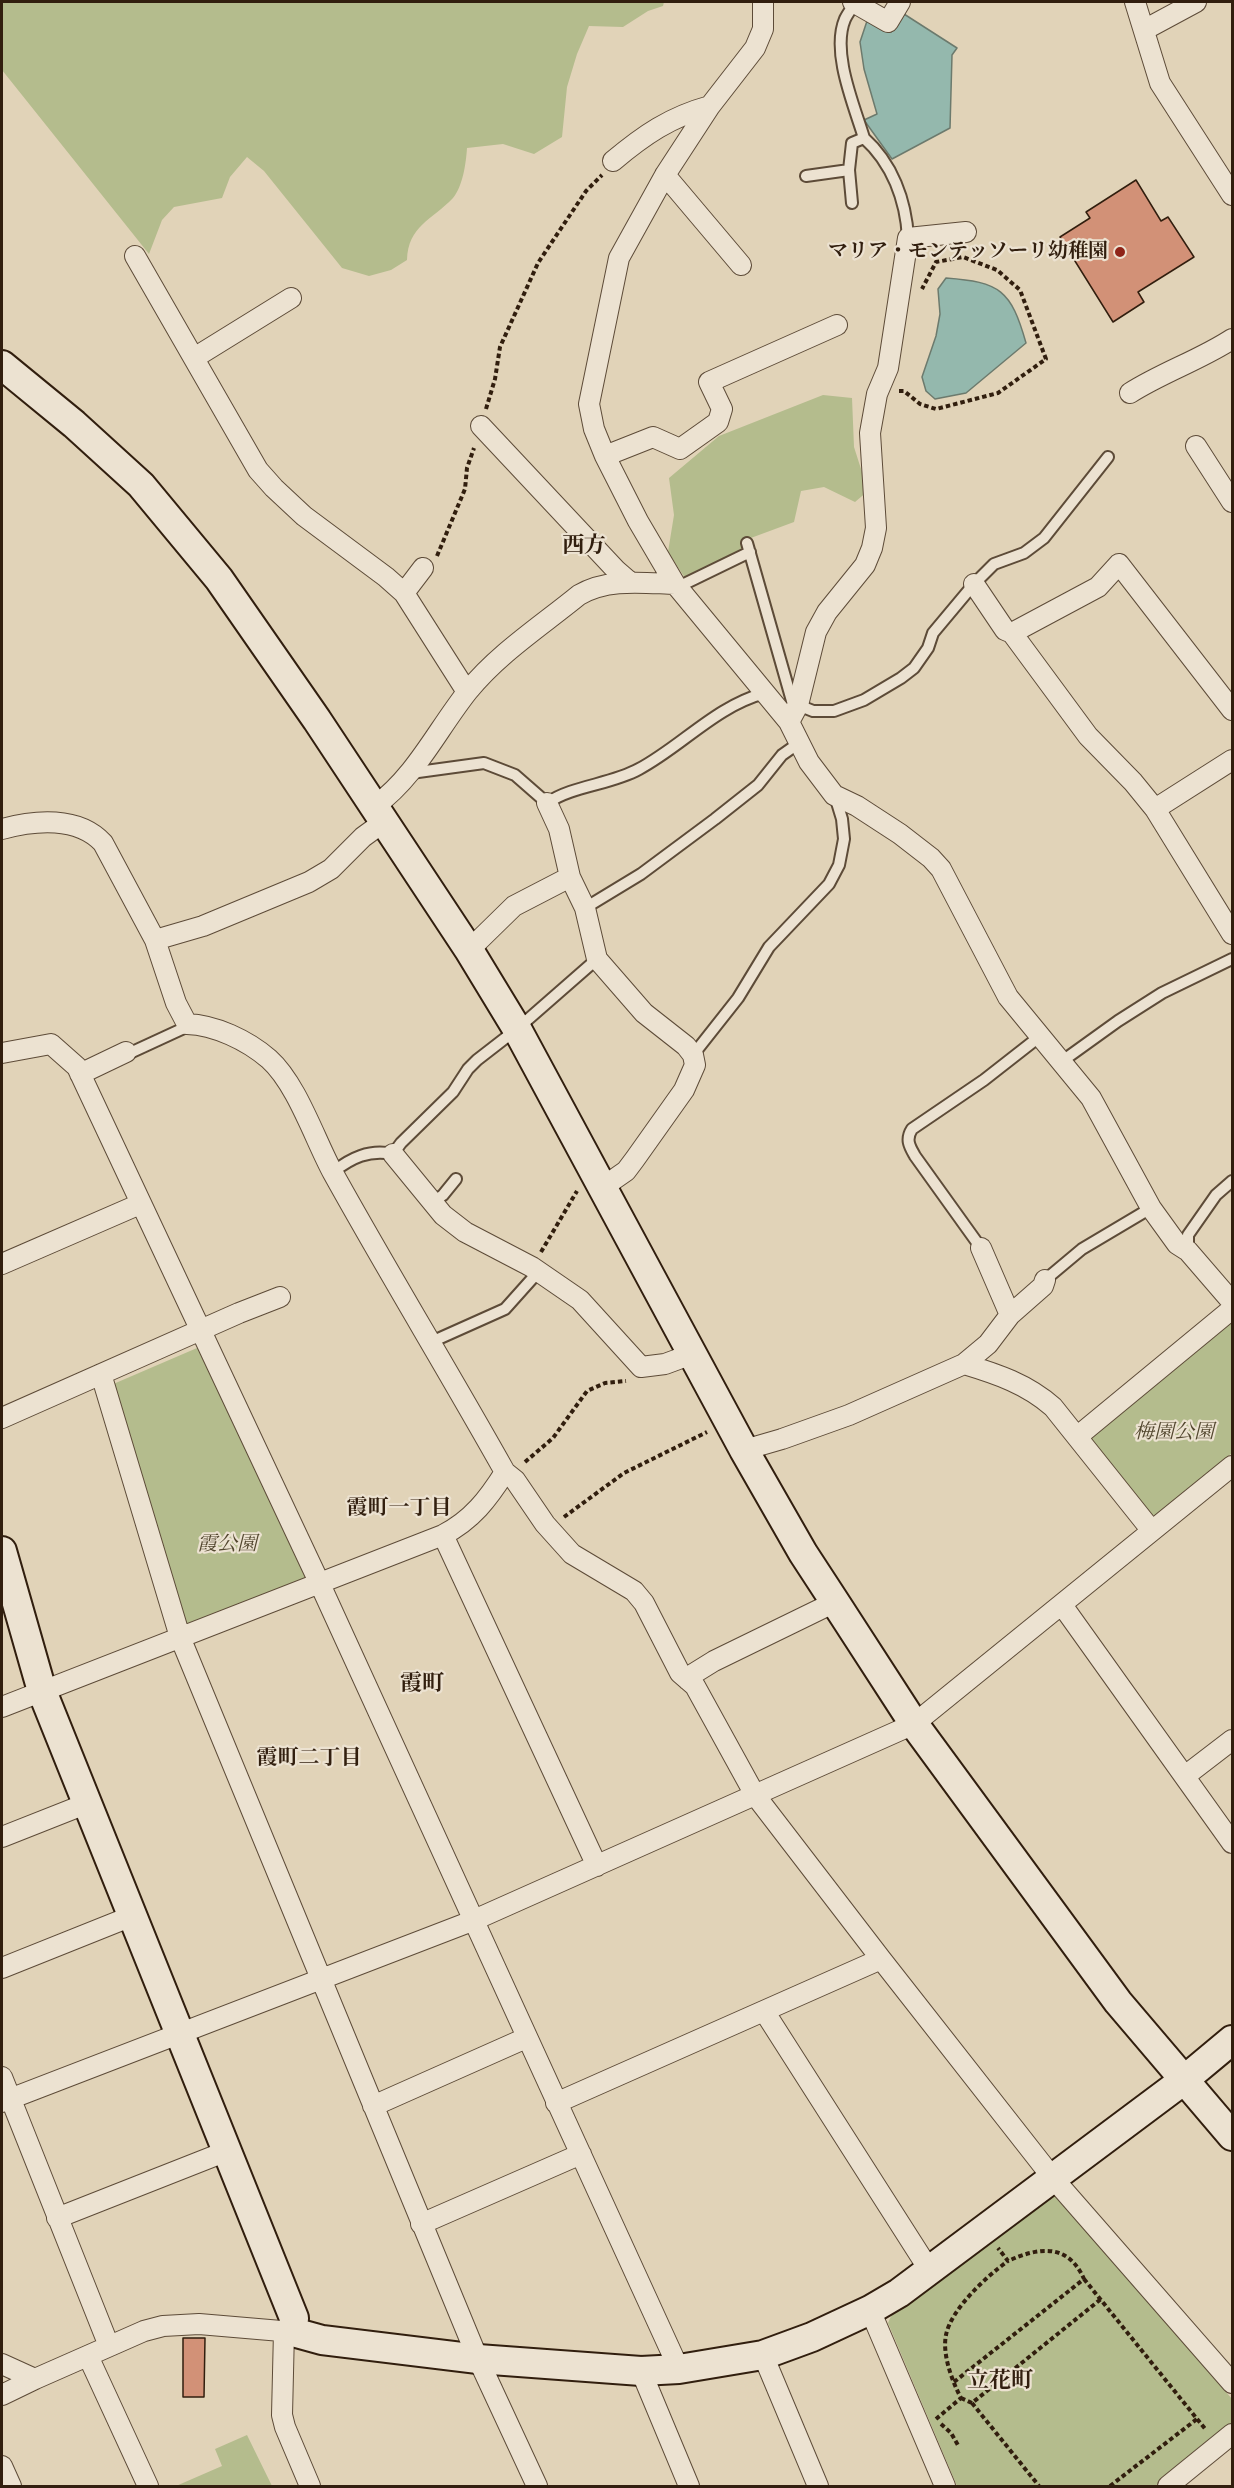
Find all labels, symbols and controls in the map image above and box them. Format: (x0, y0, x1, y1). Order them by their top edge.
place label: マリア・モンテッソーリ幼稚園 (828, 240, 1108, 264)
marker: マリア・モンテッソーリ幼稚園 (1113, 245, 1127, 259)
district label: 西方 (562, 534, 606, 560)
park label: 梅園公園 (1134, 1421, 1214, 1445)
district label: 霞町一丁目 (347, 1496, 451, 1522)
park label: 霞公園 (197, 1533, 257, 1557)
district label: 霞町 (400, 1672, 444, 1698)
district label: 霞町二丁目 (257, 1746, 361, 1772)
district label: 立花町 (967, 2369, 1033, 2395)

